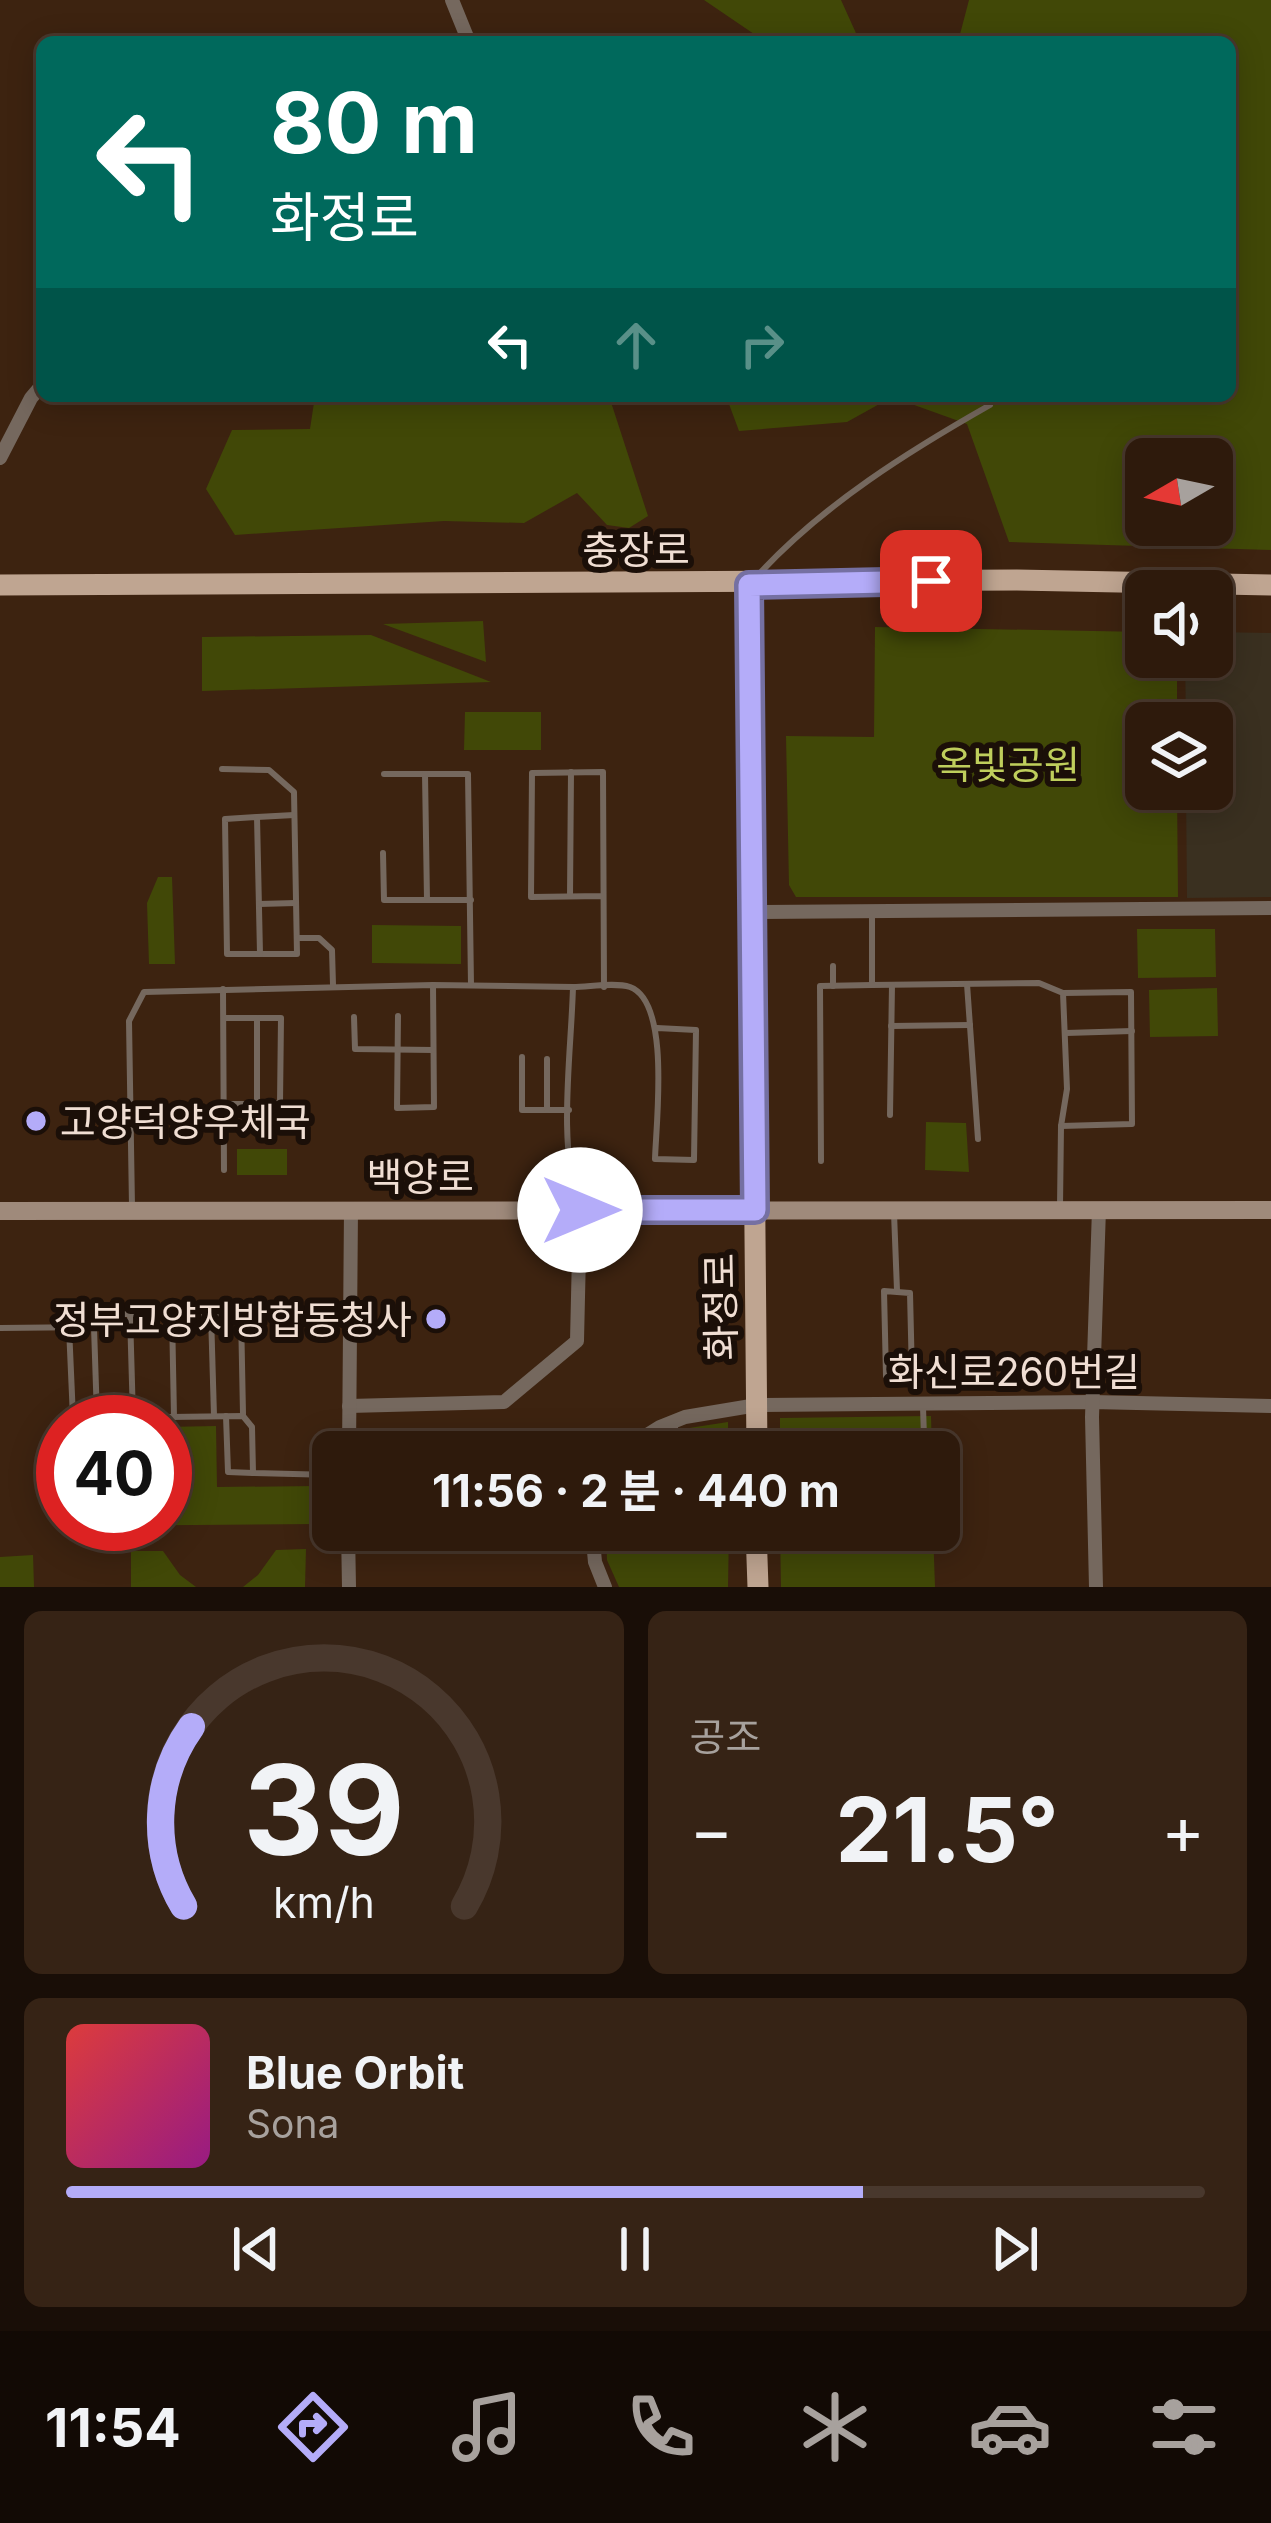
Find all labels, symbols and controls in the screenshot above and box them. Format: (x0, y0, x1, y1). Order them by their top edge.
text: 80 m (270, 72, 478, 173)
icon: left (72, 84, 228, 240)
text: 화정로 (270, 185, 419, 250)
icon: left (477, 312, 543, 378)
icon: ahead (603, 312, 669, 378)
icon: right (729, 312, 795, 378)
north arrow (1125, 438, 1233, 546)
map controls (1125, 438, 1233, 810)
street label: 충장로 (582, 526, 690, 573)
pin (880, 530, 982, 632)
icon: arrive (898, 548, 964, 614)
button: sound (1125, 570, 1233, 678)
button: layers (1125, 702, 1233, 810)
park label: 옥빛공원 (936, 741, 1080, 788)
place label: 고양덕양우체국 (60, 1098, 311, 1145)
marker: 고양덕양우체국 (23, 1108, 49, 1134)
position arrow (517, 1147, 643, 1273)
street label: 백양로 (366, 1153, 474, 1200)
street label: 화정로 (696, 1253, 744, 1361)
place label: 정부고양지방합동청사 (53, 1296, 412, 1343)
marker: 정부고양지방합동청사 (423, 1306, 449, 1332)
street label: 화신로260번길 (888, 1348, 1140, 1395)
speed limit sign: 40 (36, 1395, 192, 1551)
text: 11:56 · 2 분 · 440 m (432, 1463, 840, 1518)
text: 공조 (690, 1713, 761, 1760)
text: 39 (243, 1734, 405, 1885)
text: 21.5° (836, 1775, 1059, 1884)
text: − (690, 1790, 733, 1870)
text: + (1161, 1790, 1205, 1870)
text: km/h (273, 1875, 375, 1927)
text: Blue Orbit (246, 2045, 464, 2100)
text: Sona (246, 2100, 339, 2147)
icon: previous (223, 2216, 289, 2282)
icon: pause (602, 2216, 668, 2282)
icon: next (982, 2216, 1048, 2282)
icon: directions (271, 2385, 355, 2469)
icon: music (445, 2385, 529, 2469)
icon: phone (619, 2385, 703, 2469)
icon: climate (793, 2385, 877, 2469)
icon: car (968, 2385, 1052, 2469)
icon: filters (1142, 2385, 1226, 2469)
text: 11:54 (45, 2395, 181, 2460)

